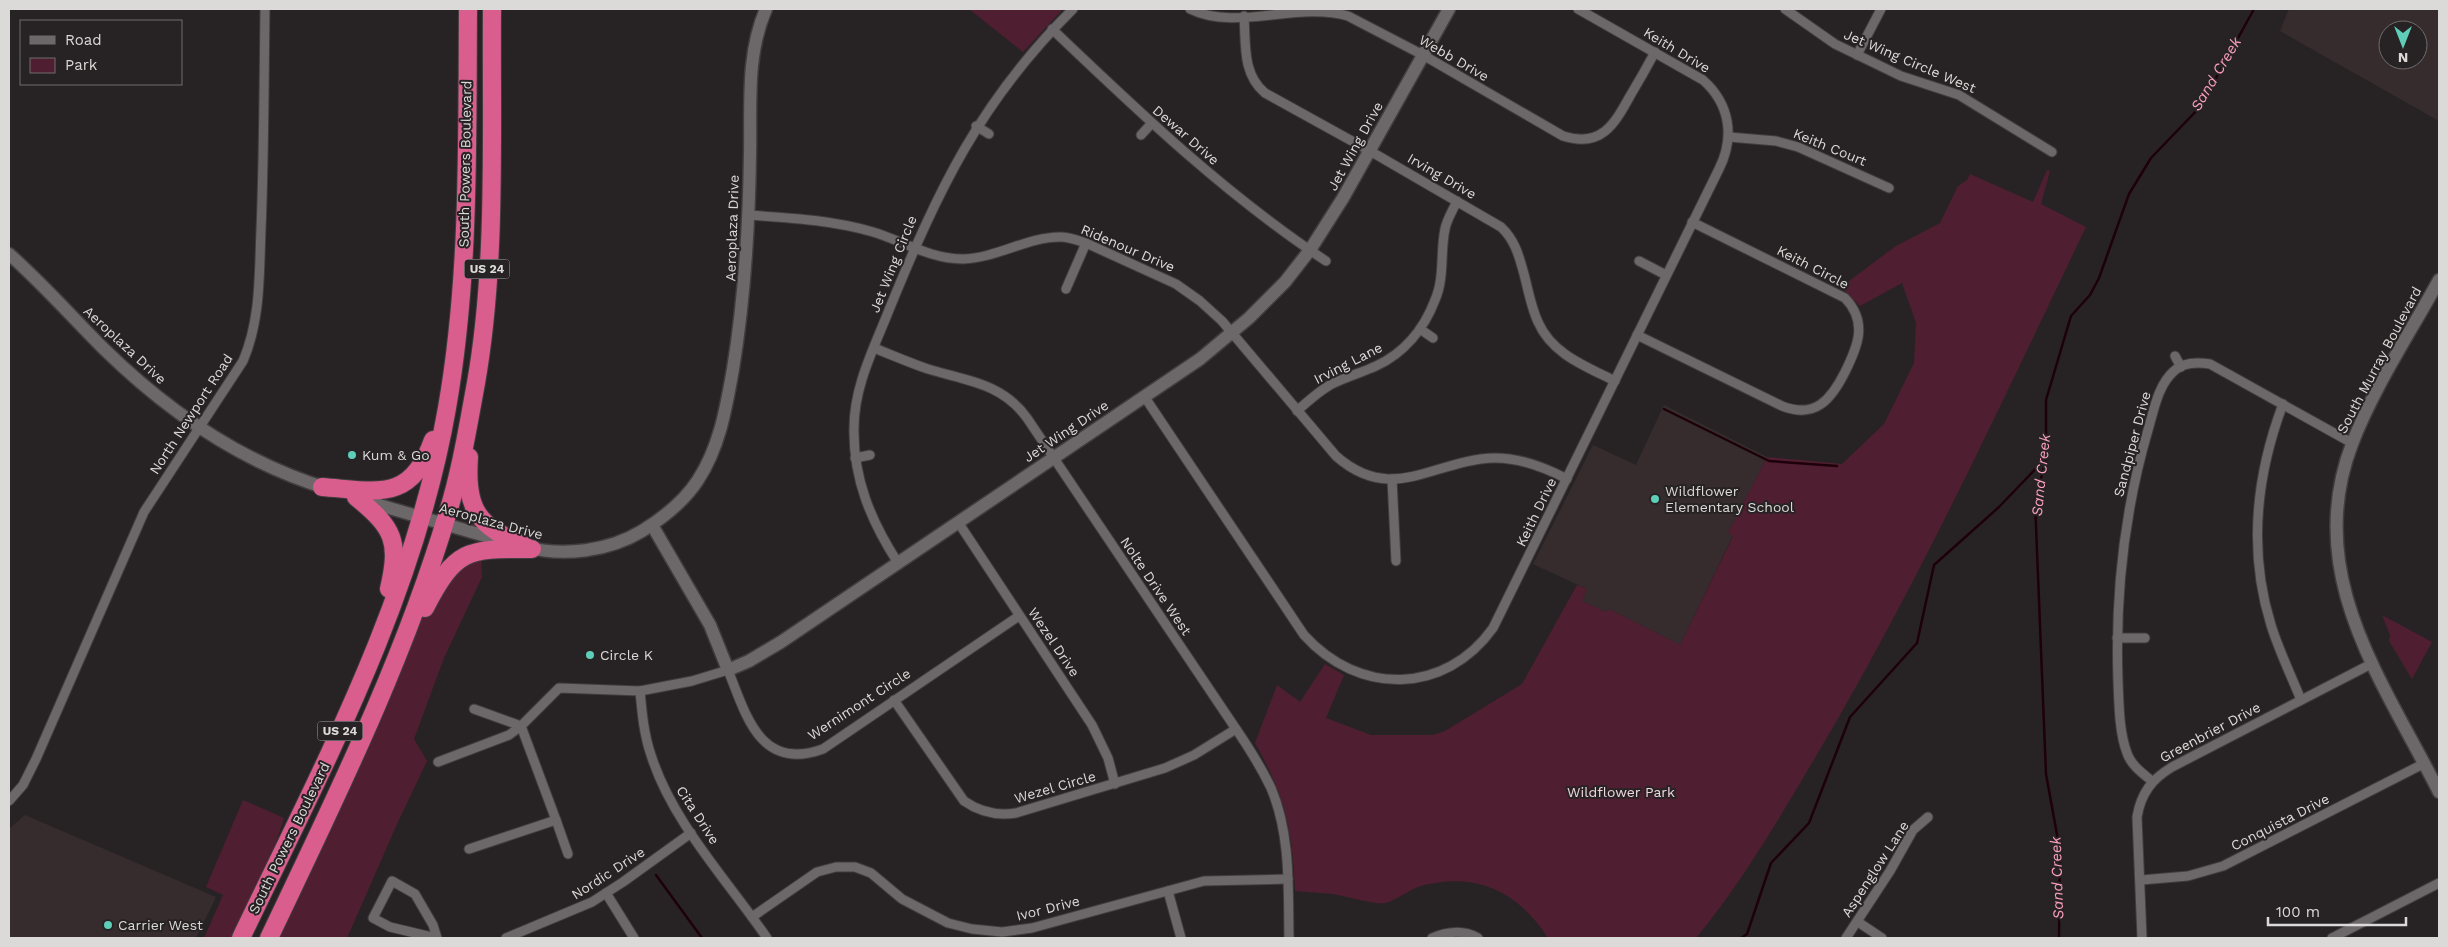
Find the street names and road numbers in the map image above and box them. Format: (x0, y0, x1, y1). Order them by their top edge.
street label: Keith Drive (1641, 24, 1713, 76)
street label: Jet Wing Circle West (1842, 26, 1979, 96)
street label: Webb Drive (1416, 32, 1492, 84)
street label: South Powers Boulevard (456, 81, 474, 247)
street label: Jet Wing Drive (1324, 99, 1386, 193)
street label: Dewar Drive (1150, 102, 1222, 168)
street label: Keith Court (1791, 125, 1869, 169)
street label: Irving Drive (1405, 150, 1479, 202)
street label: Aeroplaza Drive (722, 174, 742, 282)
street label: Jet Wing Circle (866, 213, 920, 315)
street label: Ridenour Drive (1079, 221, 1177, 275)
street label: Keith Circle (1774, 242, 1852, 292)
road number: US 24 (464, 260, 510, 278)
street label: South Murray Boulevard (2333, 284, 2425, 436)
street label: Aeroplaza Drive (81, 303, 169, 387)
street label: Irving Lane (1311, 339, 1385, 387)
street label: North Newport Road (146, 351, 236, 477)
street label: Sandpiper Drive (2110, 390, 2154, 498)
street label: Jet Wing Drive (1021, 397, 1111, 465)
street label: Keith Drive (1512, 475, 1560, 549)
street label: Aeroplaza Drive (437, 499, 545, 543)
street label: Nolte Drive West (1117, 534, 1195, 638)
street label: Wezel Drive (1025, 604, 1083, 680)
street label: Wernimont Circle (805, 665, 913, 743)
street label: Greenbrier Drive (2157, 699, 2263, 765)
road number: US 24 (318, 721, 362, 740)
street label: South Powers Boulevard (245, 760, 333, 916)
street label: Wezel Circle (1012, 768, 1098, 806)
street label: Cita Drive (673, 783, 723, 847)
street label: Conquista Drive (2228, 790, 2332, 854)
street label: Aspenglow Lane (1838, 818, 1912, 920)
street label: Nordic Drive (568, 843, 648, 903)
street label: Ivor Drive (1015, 892, 1081, 924)

